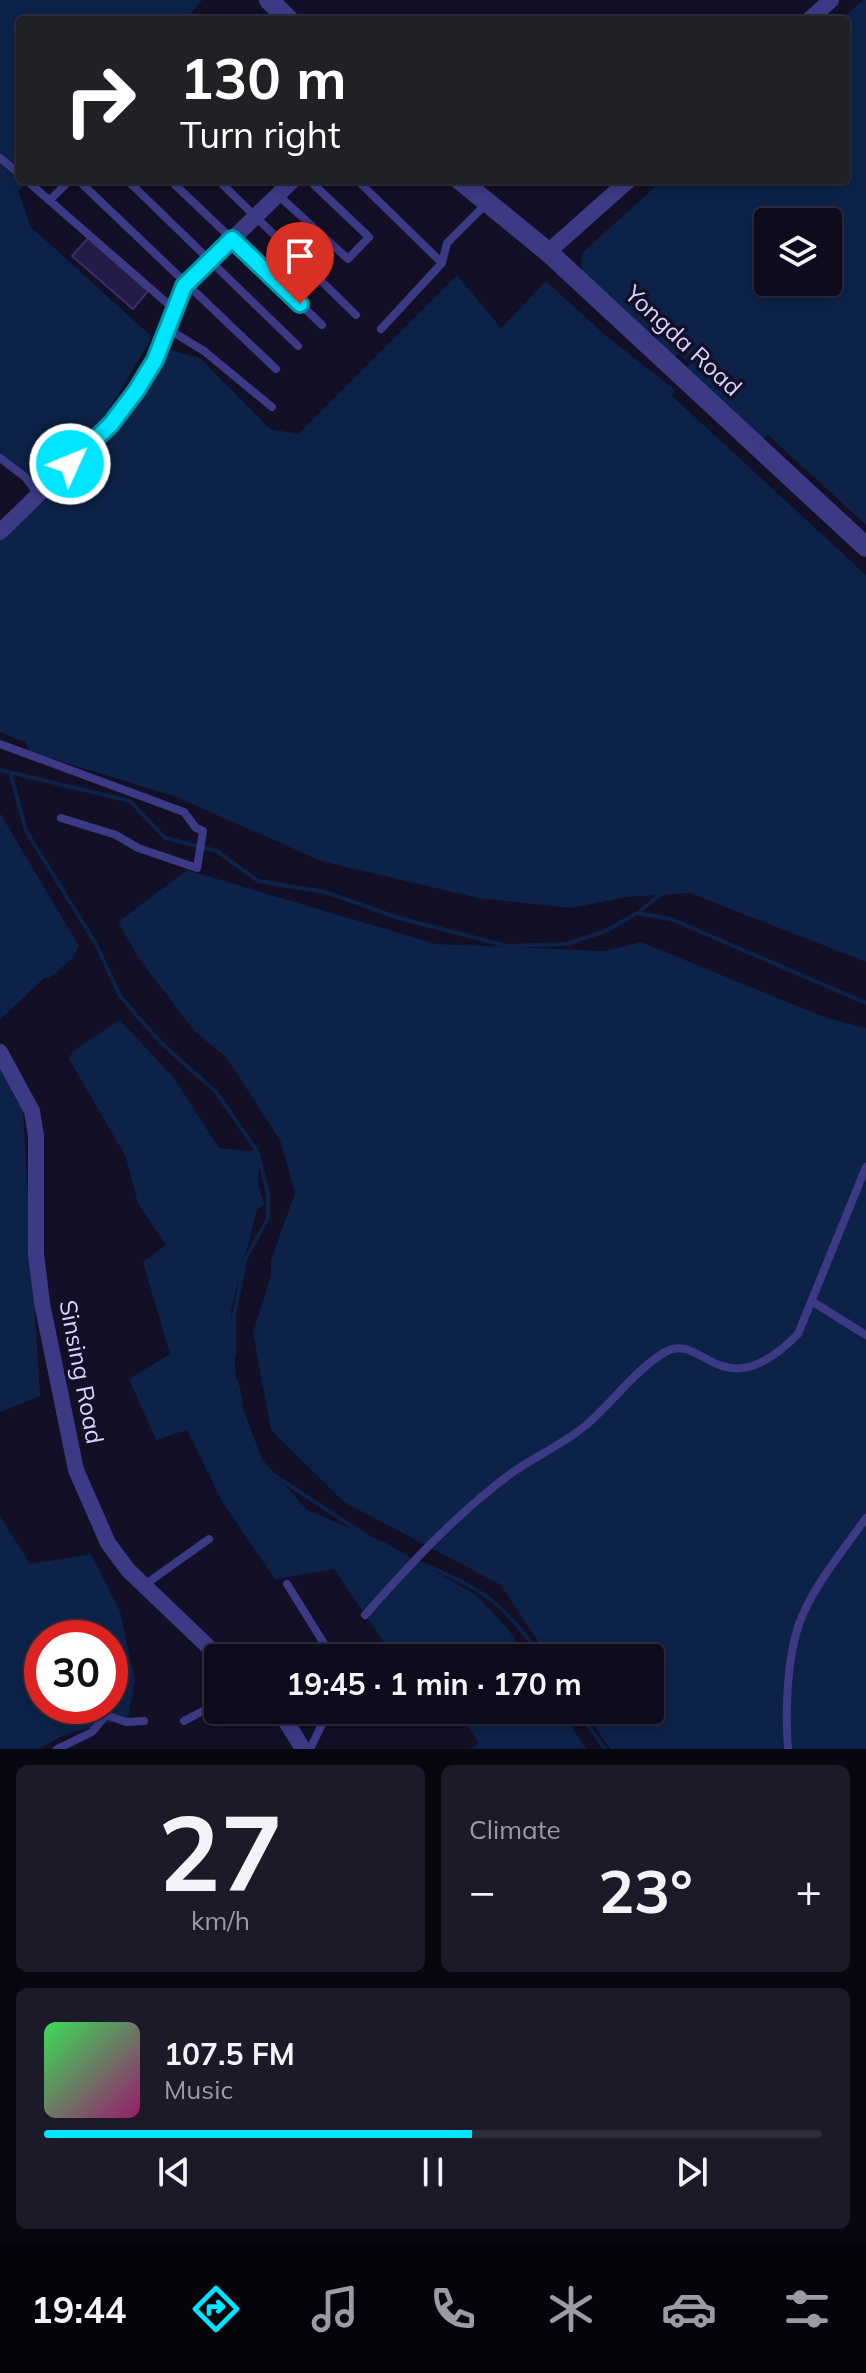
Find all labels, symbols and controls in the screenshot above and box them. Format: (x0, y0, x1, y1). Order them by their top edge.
text: 130 m (180, 43, 347, 113)
icon: right (48, 48, 152, 152)
text: Turn right (180, 112, 341, 157)
map controls (754, 208, 842, 296)
button: layers (754, 208, 842, 296)
pin (266, 222, 334, 304)
icon: arrive (278, 234, 322, 278)
street label: Yongda Road (618, 278, 748, 402)
position arrow (28, 422, 112, 506)
street label: Sinsing Road (53, 1297, 111, 1446)
speed limit sign: 30 (24, 1620, 128, 1724)
text: 19:45 · 1 min · 170 m (286, 1665, 582, 1703)
text: 27 (158, 1786, 283, 1917)
text: Climate (469, 1813, 561, 1846)
text: 23° (598, 1853, 693, 1928)
text: − (469, 1863, 495, 1918)
text: + (796, 1863, 822, 1918)
text: km/h (191, 1904, 250, 1937)
text: 107.5 FM (164, 2035, 295, 2073)
text: Music (164, 2073, 233, 2106)
icon: previous (152, 2150, 196, 2194)
icon: pause (411, 2150, 455, 2194)
icon: next (670, 2150, 714, 2194)
icon: directions (188, 2281, 244, 2337)
icon: music (307, 2281, 363, 2337)
icon: phone (425, 2281, 481, 2337)
icon: climate (543, 2281, 599, 2337)
icon: car (661, 2281, 717, 2337)
icon: filters (779, 2281, 835, 2337)
text: 19:44 (31, 2287, 126, 2332)

